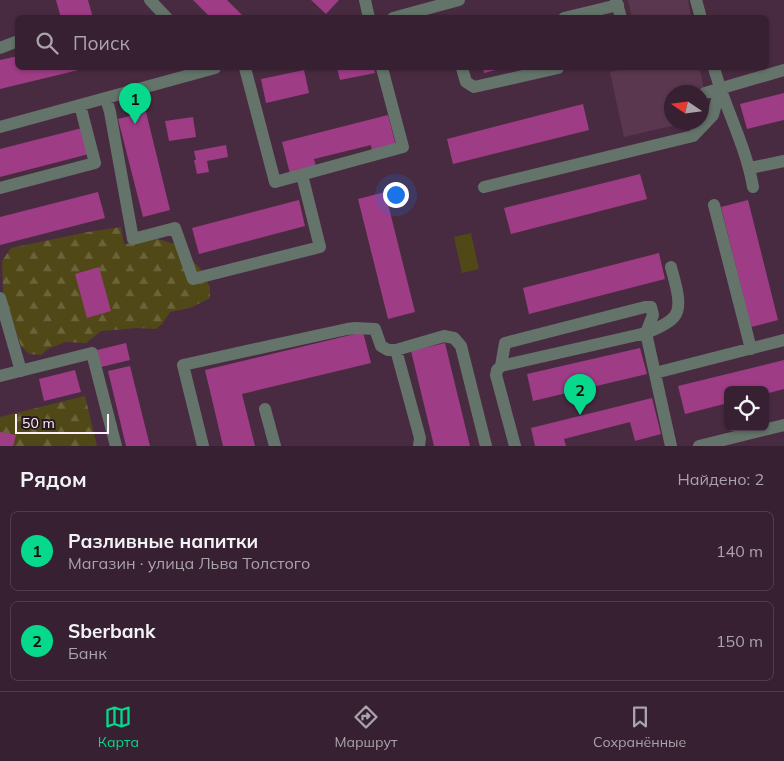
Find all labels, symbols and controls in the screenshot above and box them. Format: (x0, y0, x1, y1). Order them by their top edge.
search box (15, 15, 769, 70)
icon: search (33, 29, 61, 57)
text: Поиск (73, 31, 130, 55)
pin: 1 (119, 83, 151, 124)
north arrow (664, 85, 709, 130)
your location (383, 182, 409, 208)
pin: 2 (564, 374, 596, 415)
map controls (724, 386, 769, 431)
button: locate (724, 386, 769, 431)
scale bar (15, 411, 109, 434)
text: 50 m (22, 414, 55, 432)
text: Рядом (20, 466, 87, 492)
text: Найдено: 2 (678, 469, 764, 489)
text: Разливные напитки (68, 529, 258, 553)
text: 1 (32, 541, 42, 561)
text: 140 m (716, 541, 763, 561)
text: Магазин · улица Льва Толстого (68, 553, 310, 573)
text: Sberbank (68, 619, 155, 643)
text: 2 (32, 631, 42, 651)
text: 150 m (716, 631, 763, 651)
text: Банк (68, 643, 107, 663)
tab: Карта (98, 703, 139, 751)
tab: Маршрут (335, 703, 397, 751)
tab: Сохранённые (593, 703, 686, 751)

